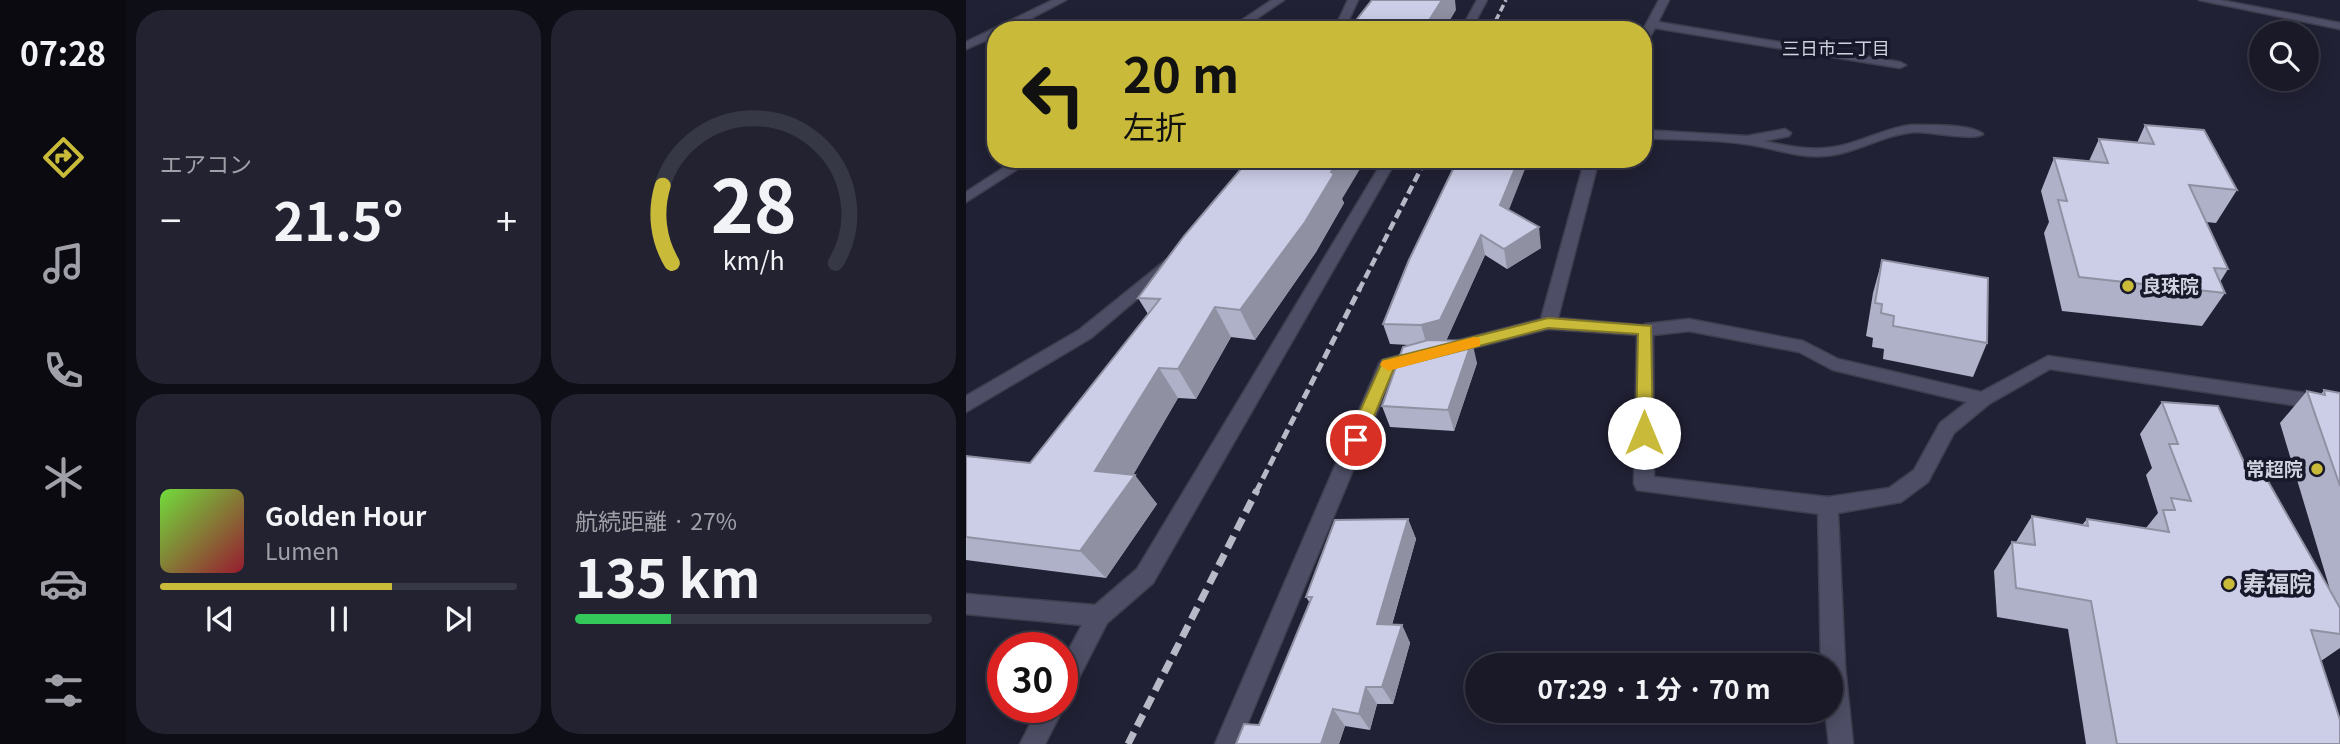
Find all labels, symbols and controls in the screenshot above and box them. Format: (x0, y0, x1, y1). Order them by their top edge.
map controls (2249, 21, 2319, 91)
button: search (2249, 21, 2319, 91)
text: 07:28 (20, 29, 106, 75)
district label: 三日市二丁目 (1782, 34, 1890, 60)
text: 20 m (1123, 36, 1239, 107)
icon: left (1008, 49, 1099, 140)
text: 左折 (1123, 102, 1187, 148)
icon: directions (39, 133, 88, 182)
text: エアコン (160, 146, 252, 180)
text: 28 (711, 149, 796, 254)
text: 21.5° (274, 181, 403, 256)
text: − (160, 191, 181, 246)
text: + (496, 191, 517, 246)
icon: music (39, 239, 88, 288)
text: km/h (723, 241, 784, 277)
place label: 良珠院 (2142, 271, 2199, 298)
marker: 良珠院 (2120, 278, 2136, 294)
icon: phone (39, 346, 88, 395)
position arrow (1607, 396, 1681, 470)
pin (1326, 410, 1386, 470)
icon: arrive (1337, 421, 1375, 459)
icon: climate (39, 453, 88, 502)
place label: 常超院 (2246, 454, 2303, 481)
marker: 常超院 (2309, 461, 2325, 477)
text: Golden Hour (265, 496, 426, 533)
text: 航続距離 · 27% (575, 503, 737, 537)
text: Lumen (265, 533, 339, 567)
text: 135 km (575, 538, 760, 613)
icon: car (39, 559, 88, 608)
place label: 寿福院 (2243, 565, 2312, 599)
marker: 寿福院 (2221, 576, 2237, 592)
icon: previous (201, 600, 239, 638)
icon: pause (320, 600, 358, 638)
icon: next (439, 600, 477, 638)
speed limit sign: 30 (987, 632, 1078, 723)
icon: filters (39, 666, 88, 715)
text: 07:29 · 1 分 · 70 m (1537, 669, 1771, 706)

